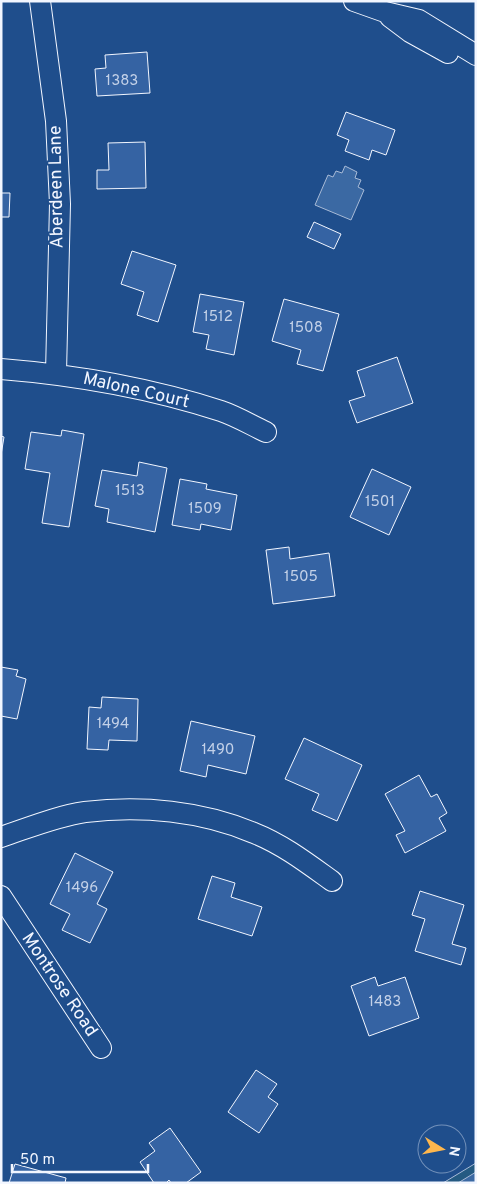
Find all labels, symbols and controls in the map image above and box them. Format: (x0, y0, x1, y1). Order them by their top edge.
house number: 1383 (106, 72, 138, 91)
street label: Aberdeen Lane (44, 125, 70, 249)
house number: 1512 (203, 308, 233, 327)
house number: 1508 (289, 319, 323, 338)
street label: Malone Court (81, 368, 191, 414)
house number: 1513 (115, 482, 145, 501)
house number: 1501 (365, 493, 395, 512)
house number: 1509 (188, 500, 222, 519)
house number: 1505 (284, 568, 318, 587)
house number: 1494 (97, 715, 129, 734)
house number: 1490 (202, 741, 234, 760)
house number: 1496 (66, 879, 98, 898)
street label: Montrose Road (16, 929, 102, 1041)
house number: 1483 (369, 993, 401, 1012)
north arrow (417, 1124, 467, 1174)
scale bar (12, 1142, 149, 1174)
text: N (444, 1145, 463, 1157)
text: 50 m (20, 1151, 55, 1170)

